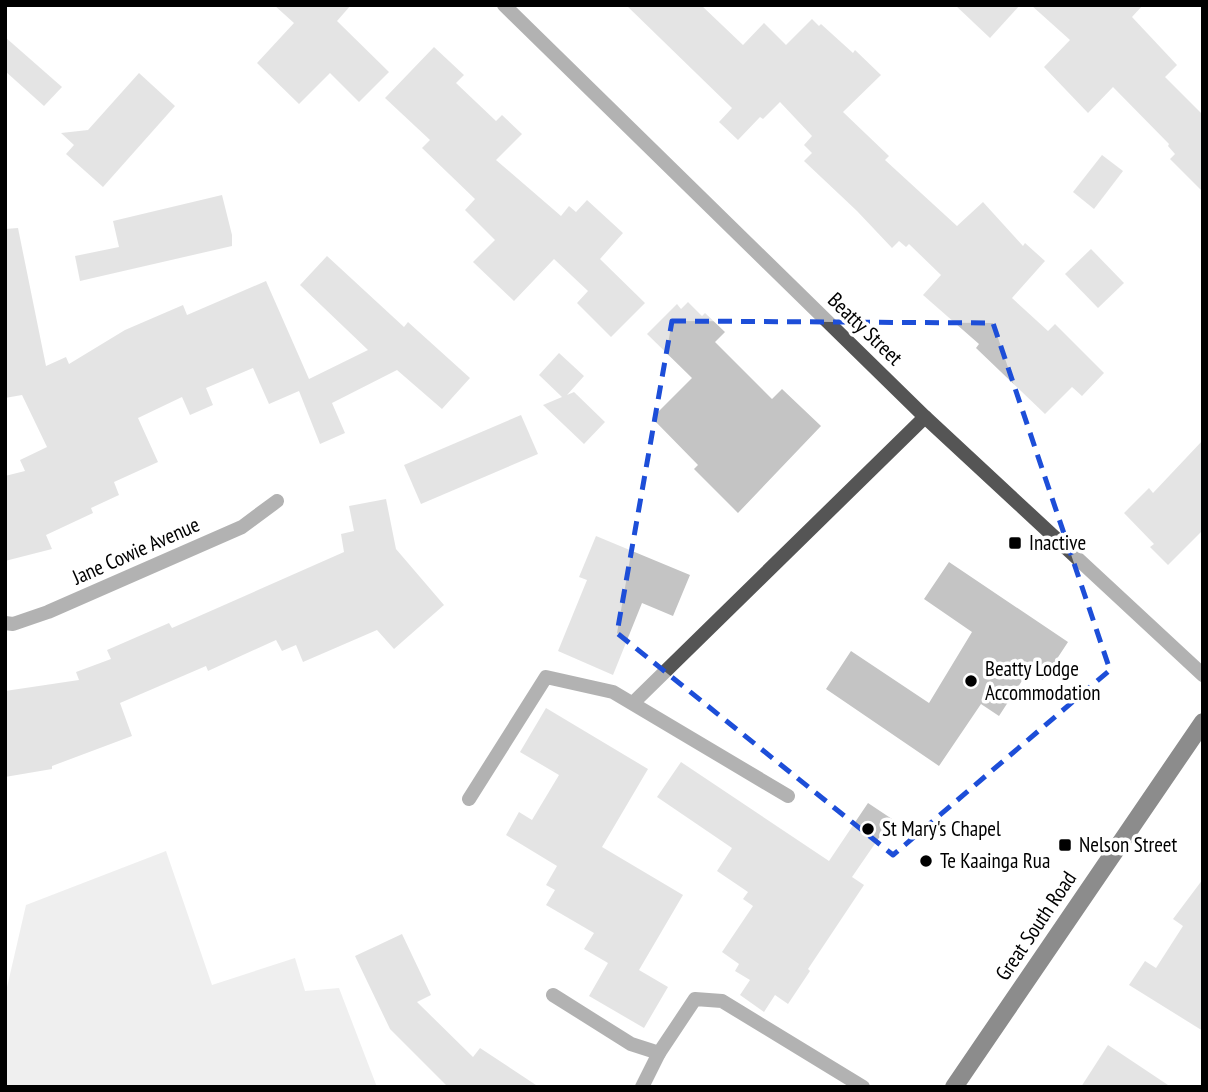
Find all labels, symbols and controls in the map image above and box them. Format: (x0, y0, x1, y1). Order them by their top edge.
street label: Beatty Street (822, 286, 909, 371)
street label: Jane Cowie Avenue (67, 510, 204, 591)
place label: Inactive (1029, 529, 1086, 556)
marker: Inactive (1007, 535, 1023, 551)
place label: Beatty Lodge Accommodation (985, 655, 1101, 706)
marker: Beatty Lodge Accommodation (963, 673, 979, 689)
place label: St Mary's Chapel (882, 815, 1001, 842)
marker: St Mary's Chapel (860, 821, 876, 837)
place label: Nelson Street (1079, 831, 1177, 858)
marker: Nelson Street (1057, 837, 1073, 853)
place label: Te Kaainga Rua (940, 847, 1050, 874)
marker: Te Kaainga Rua (918, 853, 934, 869)
street label: Great South Road (989, 866, 1082, 985)

